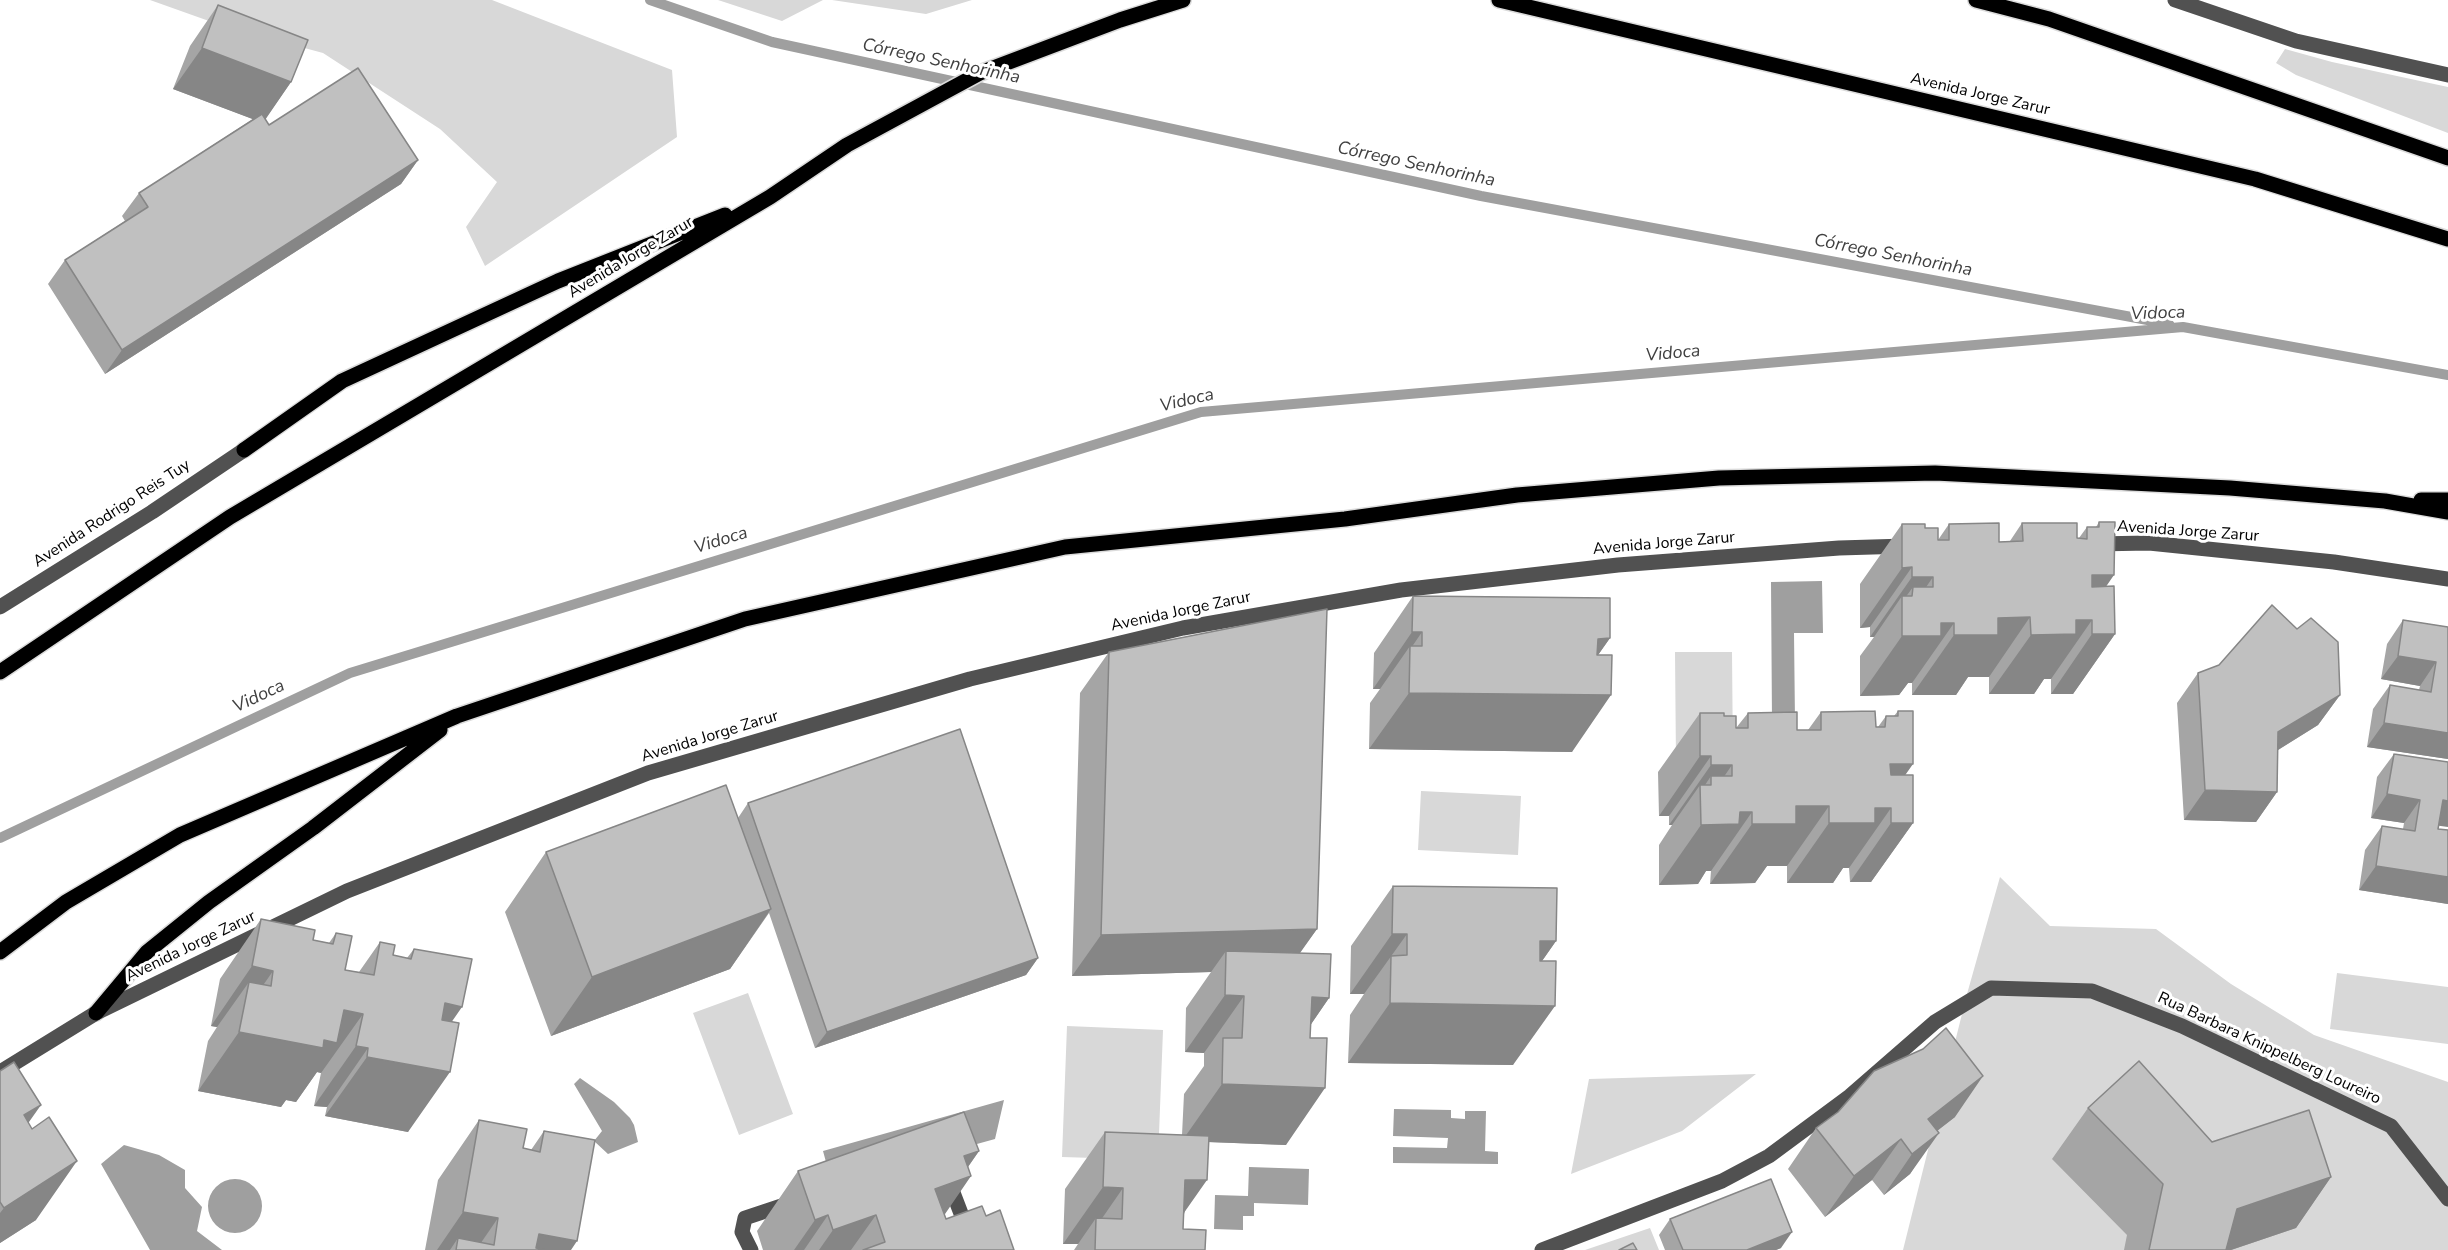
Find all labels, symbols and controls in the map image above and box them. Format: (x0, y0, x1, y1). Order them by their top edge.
water label: Córrego Senhorinha (860, 35, 1022, 89)
street label: Avenida Jorge Zarur (1908, 70, 2052, 120)
water label: Córrego Senhorinha (1335, 138, 1497, 192)
street label: Avenida Jorge Zarur (565, 213, 697, 303)
water label: Córrego Senhorinha (1812, 230, 1974, 282)
water label: Vidoca (2130, 302, 2186, 326)
water label: Vidoca (1645, 341, 1701, 367)
water label: Vidoca (1158, 384, 1216, 418)
street label: Avenida Rodrigo Reis Tuy (30, 456, 194, 572)
street label: Avenida Jorge Zarur (2116, 517, 2260, 547)
water label: Vidoca (692, 523, 750, 559)
street label: Avenida Jorge Zarur (1592, 528, 1736, 560)
street label: Avenida Jorge Zarur (1109, 588, 1253, 636)
water label: Vidoca (230, 676, 288, 718)
street label: Avenida Jorge Zarur (639, 707, 781, 767)
street label: Avenida Jorge Zarur (123, 907, 259, 987)
street label: Rua Barbara Knippelberg Loureiro (2154, 989, 2384, 1109)

